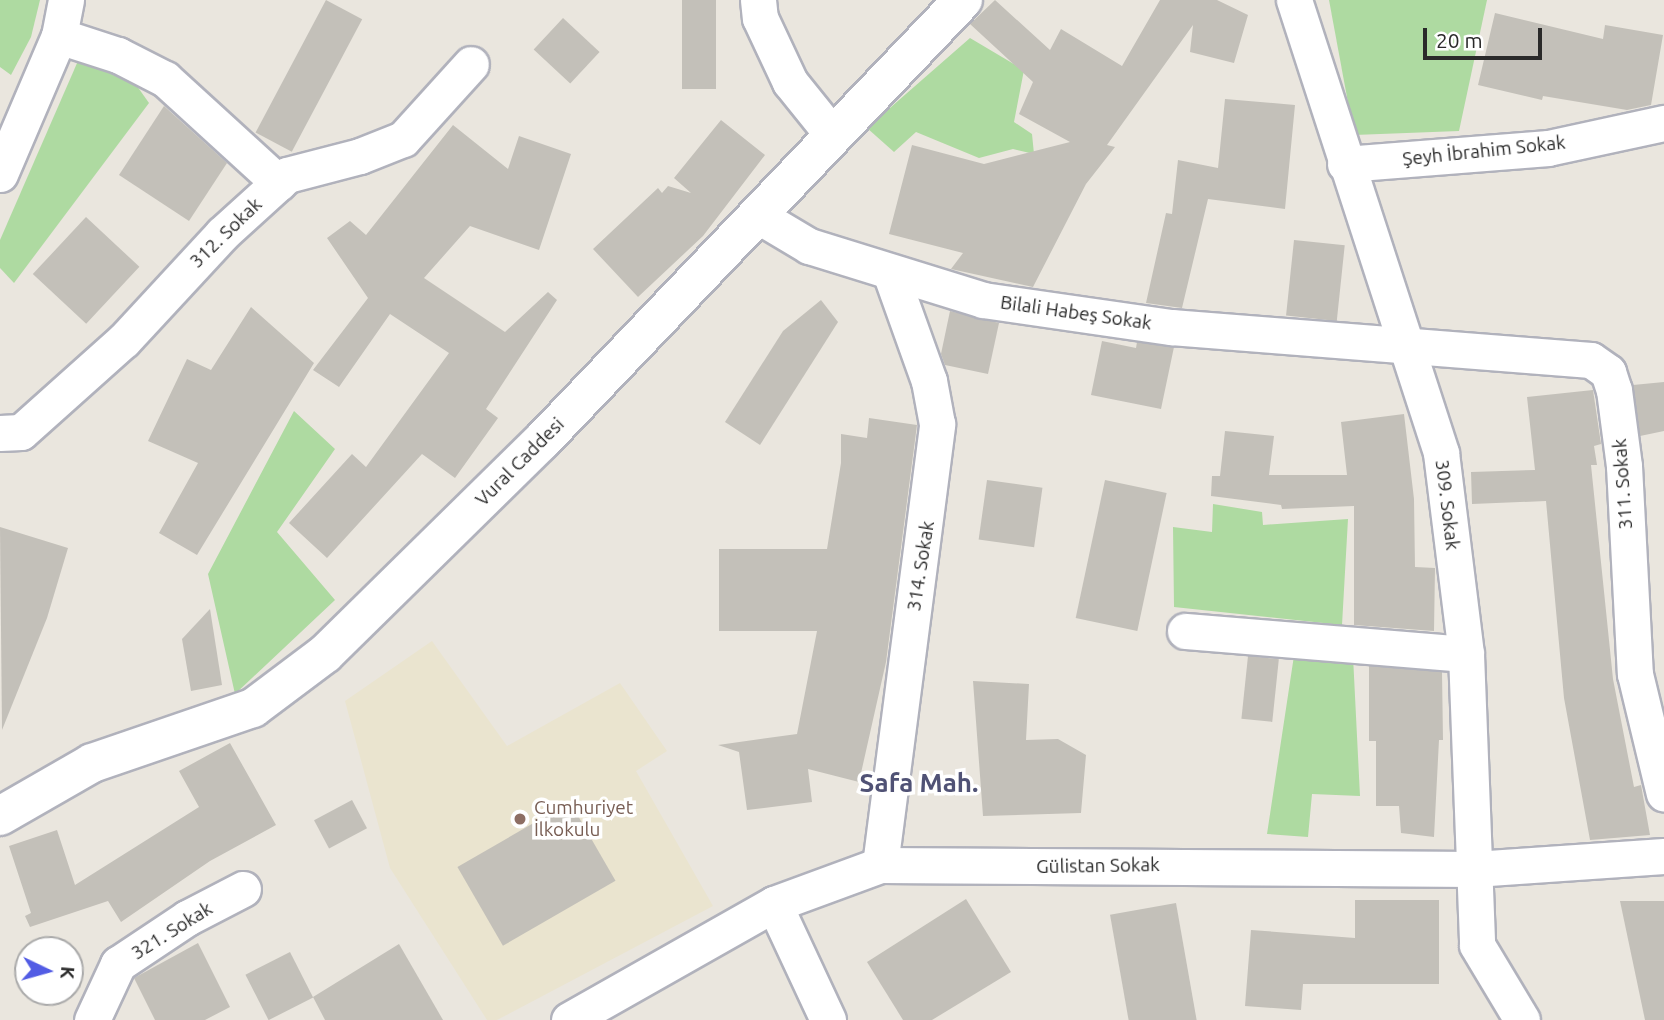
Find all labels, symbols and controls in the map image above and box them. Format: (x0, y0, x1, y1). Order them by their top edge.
scale bar (1426, 14, 1545, 58)
text: 20 m (1436, 28, 1483, 52)
street label: Şeyh İbrahim Sokak (1401, 131, 1567, 171)
street label: 312. Sokak (185, 193, 267, 273)
street label: Bilali Habeş Sokak (999, 291, 1153, 335)
street label: Vural Caddesi (471, 413, 569, 511)
street label: 311. Sokak (1608, 438, 1638, 530)
street label: 309. Sokak (1430, 458, 1464, 552)
street label: 314. Sokak (903, 519, 939, 613)
district label: Safa Mah. (860, 767, 978, 799)
place label: Cumhuriyet İlkokulu (534, 797, 633, 841)
marker: Cumhuriyet İlkokulu (512, 811, 528, 827)
street label: Gülistan Sokak (1036, 854, 1160, 878)
street label: 321. Sokak (127, 897, 217, 965)
north arrow (14, 936, 84, 1006)
text: K (56, 965, 79, 980)

